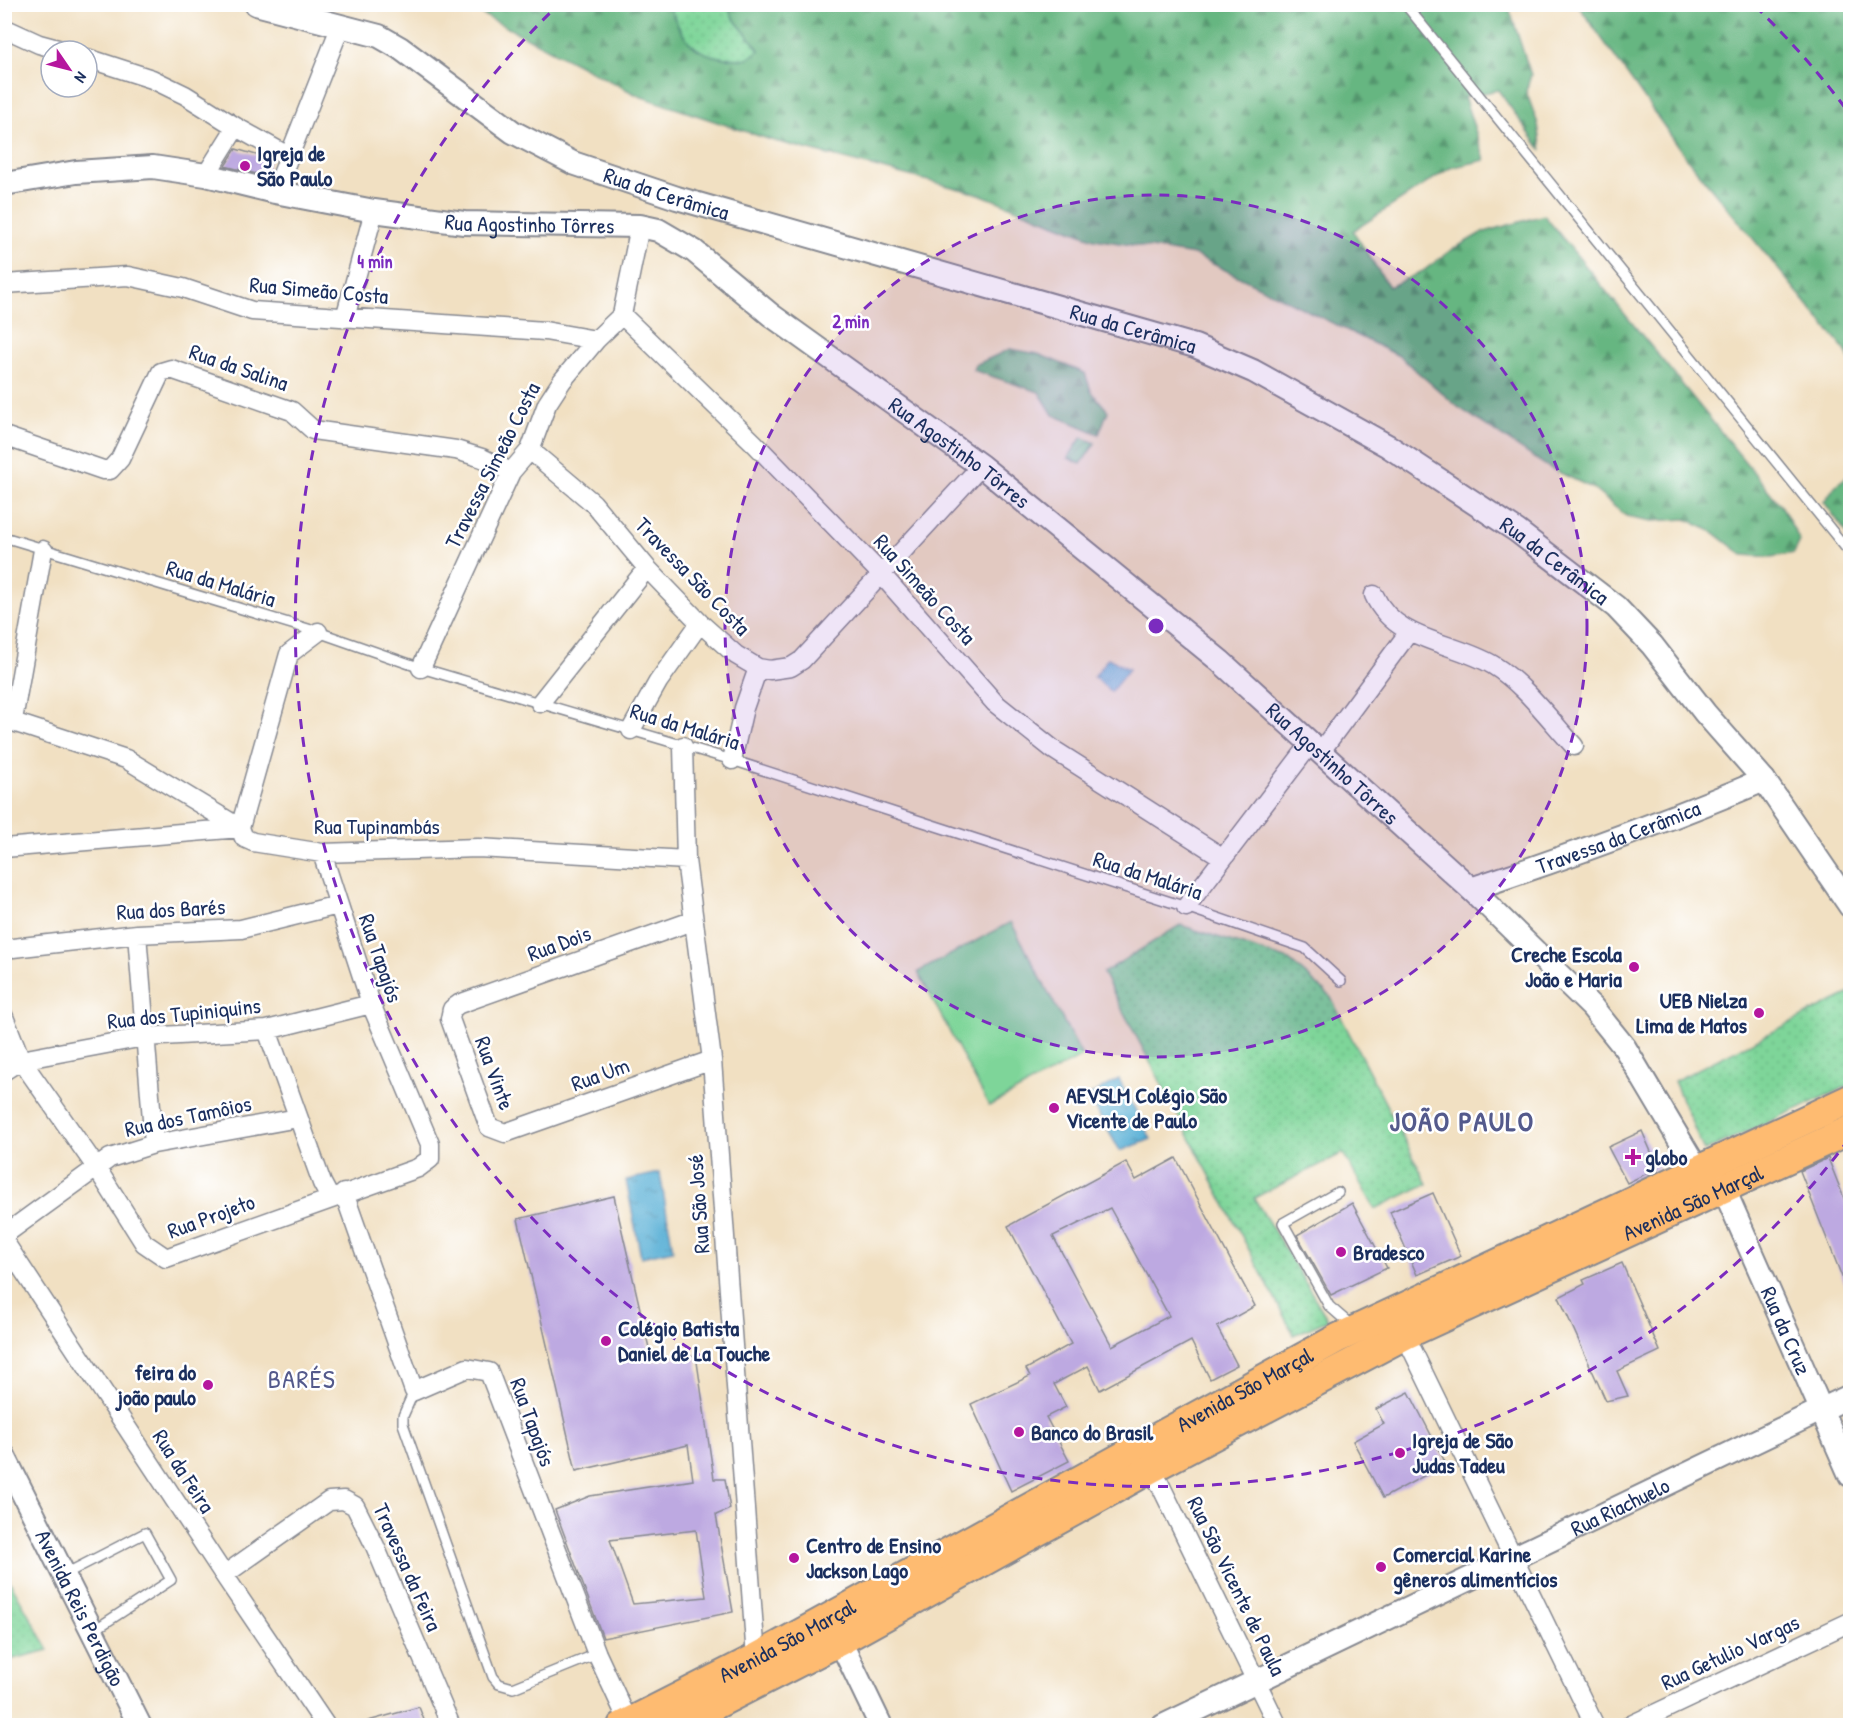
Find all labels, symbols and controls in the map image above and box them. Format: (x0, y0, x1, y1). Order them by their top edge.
north arrow (39, 39, 99, 99)
text: N (70, 68, 93, 88)
place label: Igreja de São Paulo (257, 138, 333, 193)
marker: Igreja de São Paulo (238, 159, 252, 173)
street label: Rua da Cerâmica (600, 159, 733, 227)
street label: Rua Agostinho Tôrres (443, 206, 615, 241)
text: 4 min (357, 249, 393, 274)
street label: Rua Simeão Costa (248, 269, 390, 311)
street label: Rua da Cerâmica (1067, 296, 1200, 361)
text: 2 min (833, 309, 869, 334)
street label: Rua da Salina (186, 336, 293, 398)
street label: Travessa Simeão Costa (437, 377, 547, 553)
street label: Rua Agostinho Tôrres (883, 390, 1036, 515)
street label: Rua da Cerâmica (1495, 509, 1616, 612)
street label: Travessa São Costa (629, 510, 757, 642)
street label: Rua Simeão Costa (867, 527, 983, 651)
street label: Rua da Malária (163, 552, 280, 614)
centre of rings (1146, 616, 1166, 636)
street label: Rua da Malária (627, 695, 744, 757)
street label: Rua Agostinho Tôrres (1260, 695, 1405, 831)
street label: Travessa da Cerâmica (1532, 793, 1705, 881)
street label: Rua Tupinambás (314, 811, 440, 841)
street label: Rua da Malária (1090, 843, 1207, 907)
street label: Rua dos Barés (116, 891, 226, 927)
street label: Rua Tapajós (352, 910, 410, 1006)
street label: Rua Dois (523, 918, 595, 968)
place label: Creche Escola João e Maria (1511, 939, 1622, 994)
marker: Creche Escola João e Maria (1627, 960, 1641, 974)
place label: UEB Nielza Lima de Matos (1636, 985, 1748, 1040)
street label: Rua dos Tupiniquins (106, 990, 262, 1036)
marker: UEB Nielza Lima de Matos (1752, 1006, 1766, 1020)
street label: Rua Vinte (468, 1032, 522, 1114)
street label: Rua Um (567, 1050, 633, 1098)
place label: AEVSLM Colégio São Vicente de Paulo (1066, 1080, 1227, 1135)
street label: Rua dos Tamôios (122, 1088, 254, 1144)
marker: AEVSLM Colégio São Vicente de Paulo (1047, 1101, 1061, 1115)
district label: JOÃO PAULO (1389, 1102, 1535, 1140)
place label: globo (1645, 1142, 1688, 1173)
marker: globo (1626, 1150, 1640, 1164)
street label: Rua São José (680, 1153, 716, 1255)
street label: Avenida São Marçal (1618, 1157, 1768, 1248)
street label: Rua Projeto (163, 1186, 259, 1246)
place label: Bradesco (1353, 1237, 1425, 1267)
marker: Bradesco (1334, 1245, 1348, 1259)
street label: Rua da Cruz (1754, 1282, 1819, 1380)
place label: Colégio Batista Daniel de La Touche (618, 1313, 771, 1368)
marker: Colégio Batista Daniel de La Touche (599, 1334, 613, 1348)
street label: Avenida São Marçal (1171, 1340, 1318, 1439)
place label: feira do joão paulo (115, 1357, 196, 1413)
district label: BARÉS (268, 1361, 336, 1396)
street label: Rua Tapajós (503, 1374, 563, 1470)
marker: feira do joão paulo (201, 1378, 215, 1392)
place label: Banco do Brasil (1031, 1417, 1154, 1447)
street label: Rua da Feira (146, 1424, 222, 1519)
marker: Banco do Brasil (1012, 1425, 1026, 1439)
place label: Igreja de São Judas Tadeu (1412, 1425, 1513, 1480)
marker: Igreja de São Judas Tadeu (1393, 1446, 1407, 1460)
street label: Rua Riachuelo (1566, 1470, 1674, 1543)
street label: Rua São Vicente de Paula (1181, 1491, 1294, 1681)
street label: Travessa da Feira (366, 1498, 450, 1636)
street label: Avenida Reis Perdigão (29, 1525, 132, 1691)
place label: Centro de Ensino Jackson Lago (806, 1530, 941, 1586)
place label: Comercial Karine gêneros alimentícios (1393, 1539, 1558, 1595)
marker: Centro de Ensino Jackson Lago (787, 1551, 801, 1565)
marker: Comercial Karine gêneros alimentícios (1374, 1560, 1388, 1574)
street label: Avenida São Marçal (714, 1591, 861, 1689)
street label: Rua Getulio Vargas (1656, 1607, 1804, 1697)

